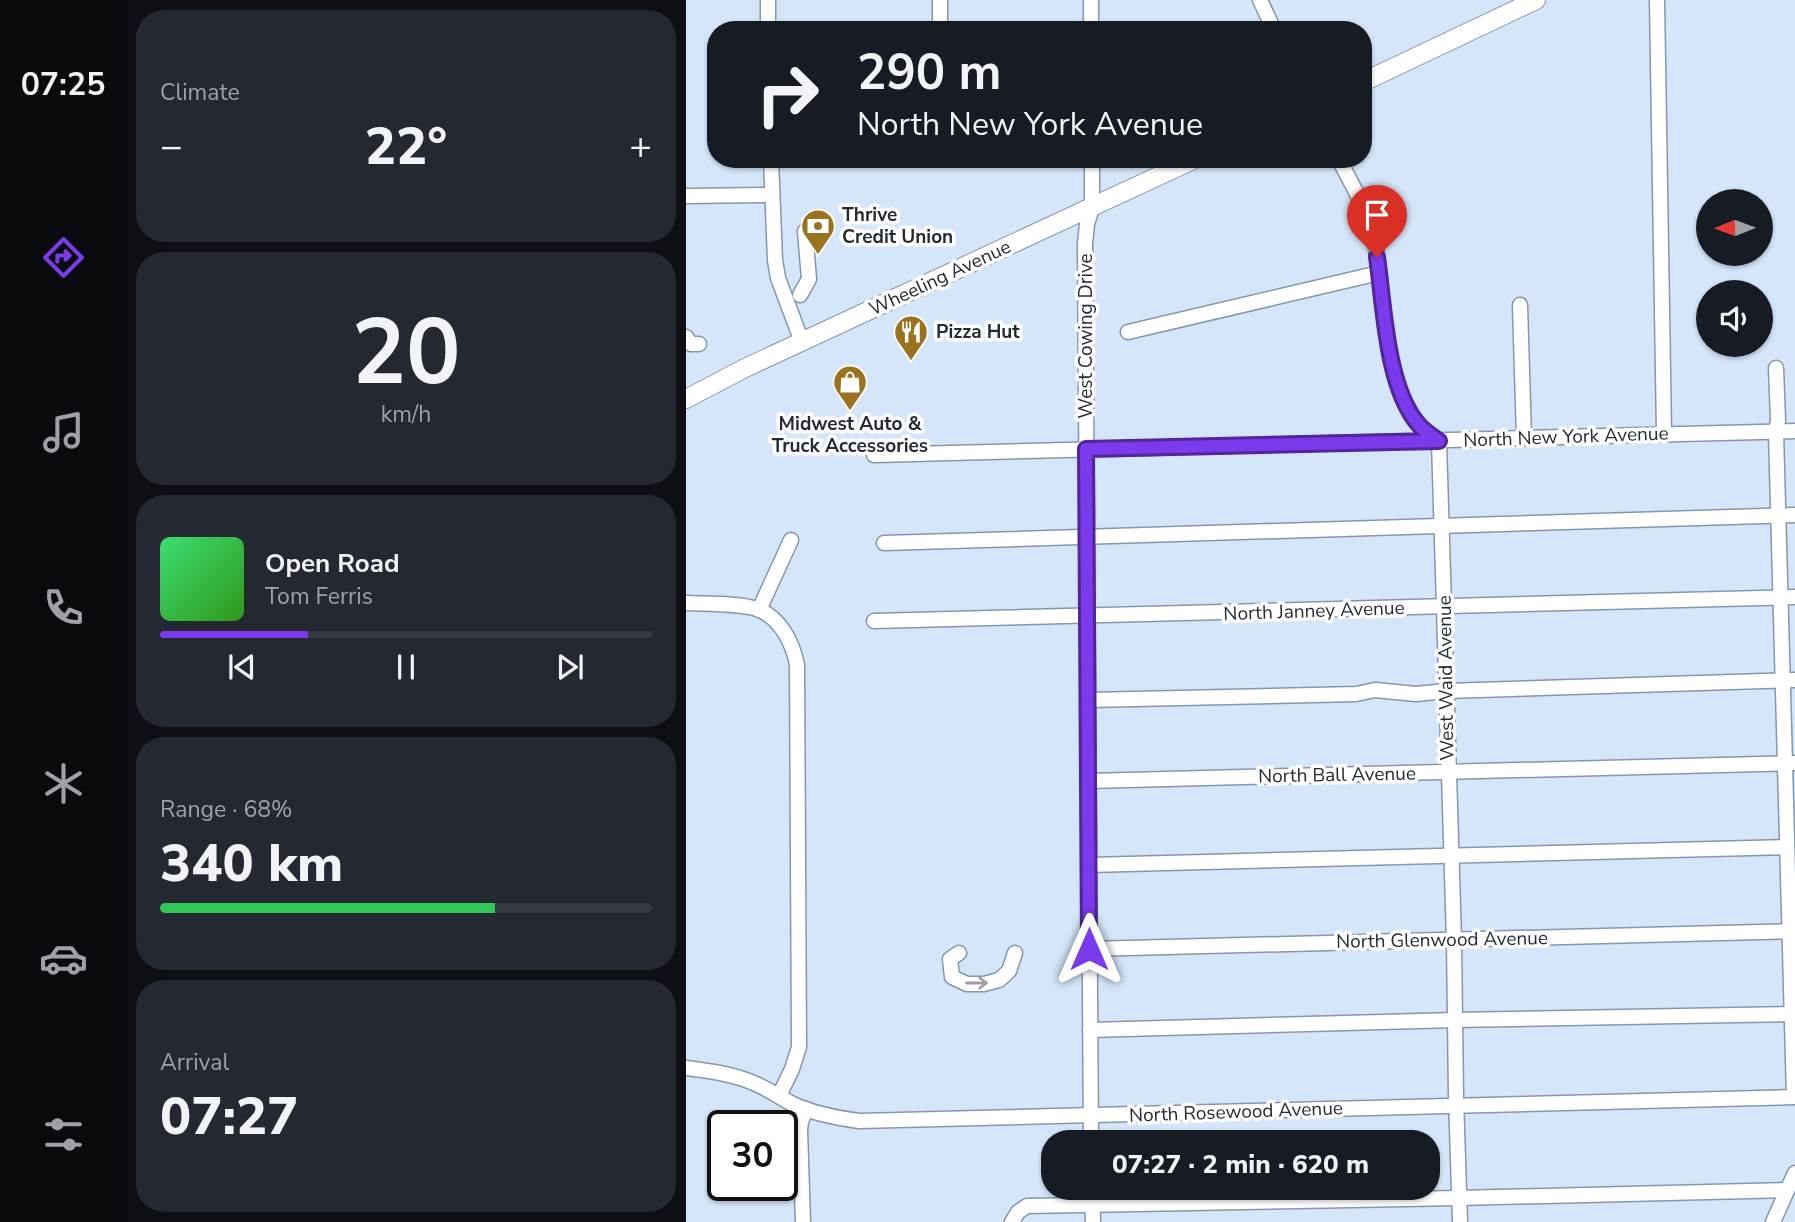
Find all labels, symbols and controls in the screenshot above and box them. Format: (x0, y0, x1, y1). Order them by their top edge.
text: 290 m (857, 39, 1001, 106)
icon: right (742, 49, 833, 140)
text: 07:25 (21, 63, 105, 106)
text: Climate (160, 77, 240, 108)
text: North New York Avenue (857, 103, 1203, 146)
text: 22° (365, 111, 447, 182)
text: − (160, 121, 183, 172)
text: + (629, 121, 652, 172)
pin (1347, 185, 1407, 257)
north arrow (1696, 189, 1773, 266)
map controls (1696, 189, 1773, 357)
icon: arrive (1358, 196, 1396, 234)
place label: Thrive Credit Union (842, 202, 953, 250)
bank icon: Thrive Credit Union (799, 207, 837, 256)
icon: directions (39, 233, 88, 282)
street label: Wheeling Avenue (865, 234, 1015, 322)
street label: West Cowing Drive (1073, 253, 1099, 419)
button: sound (1696, 280, 1773, 357)
text: 20 (351, 291, 461, 415)
restaurant icon: Pizza Hut (892, 313, 930, 362)
place label: Pizza Hut (936, 319, 1020, 345)
shop icon: Midwest Auto & Truck Accessories (831, 363, 869, 412)
text: km/h (381, 399, 431, 430)
icon: music (39, 408, 88, 457)
place label: Midwest Auto & Truck Accessories (772, 411, 928, 459)
street label: North New York Avenue (1463, 420, 1669, 454)
text: Open Road (265, 546, 400, 581)
text: Tom Ferris (265, 581, 373, 612)
icon: phone (39, 583, 88, 632)
street label: North Janney Avenue (1223, 595, 1405, 627)
street label: West Waid Avenue (1432, 595, 1460, 761)
icon: previous (223, 648, 261, 686)
icon: pause (387, 648, 425, 686)
icon: next (551, 648, 589, 686)
icon: climate (39, 759, 88, 808)
street label: North Ball Avenue (1258, 761, 1416, 789)
text: Range · 68% (160, 794, 292, 825)
text: 340 km (160, 828, 343, 899)
position arrow (1052, 912, 1126, 986)
street label: North Glenwood Avenue (1336, 925, 1548, 955)
icon: car (39, 934, 88, 983)
one-way arrow (965, 976, 988, 990)
text: Arrival (160, 1047, 229, 1078)
text: 07:27 (160, 1081, 298, 1152)
street label: North Rosewood Avenue (1129, 1095, 1343, 1129)
icon: filters (39, 1110, 88, 1159)
speed limit sign: 30 (707, 1110, 798, 1201)
text: 07:27 · 2 min · 620 m (1112, 1147, 1369, 1182)

